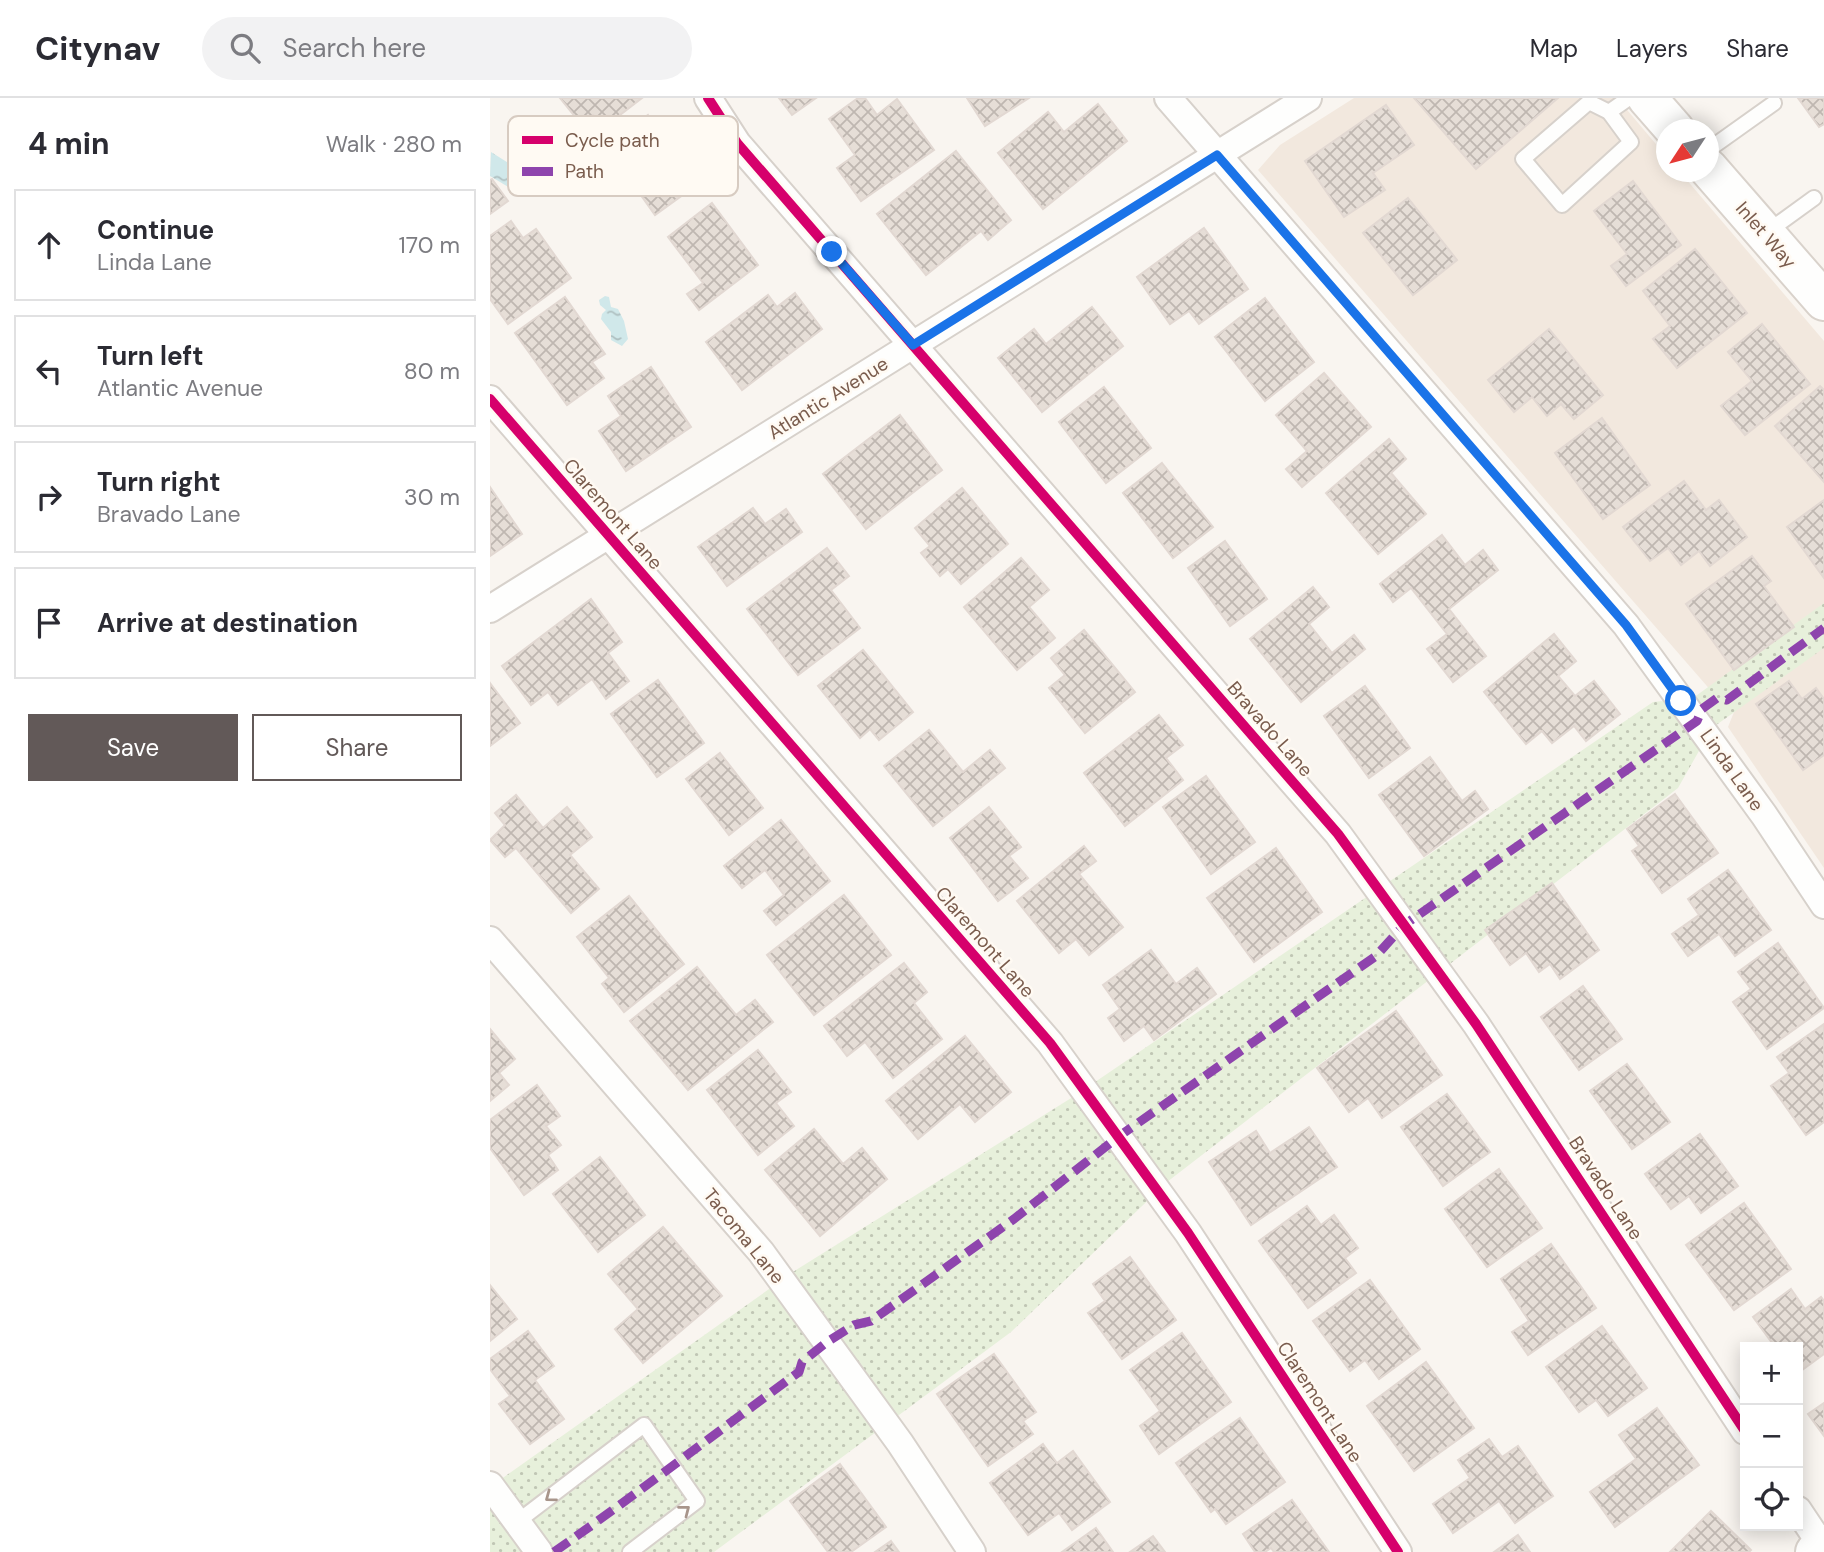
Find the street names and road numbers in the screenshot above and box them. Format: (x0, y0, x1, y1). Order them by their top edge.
street label: Inlet Way (1730, 196, 1802, 274)
street label: Atlantic Avenue (763, 351, 893, 445)
street label: Claremont Lane (558, 453, 668, 575)
street label: Bravado Lane (1222, 676, 1318, 782)
street label: Linda Lane (1695, 724, 1769, 816)
street label: Claremont Lane (930, 881, 1040, 1003)
street label: Bravado Lane (1563, 1131, 1649, 1245)
street label: Tacoma Lane (698, 1183, 790, 1289)
street label: Claremont Lane (1272, 1337, 1368, 1467)

